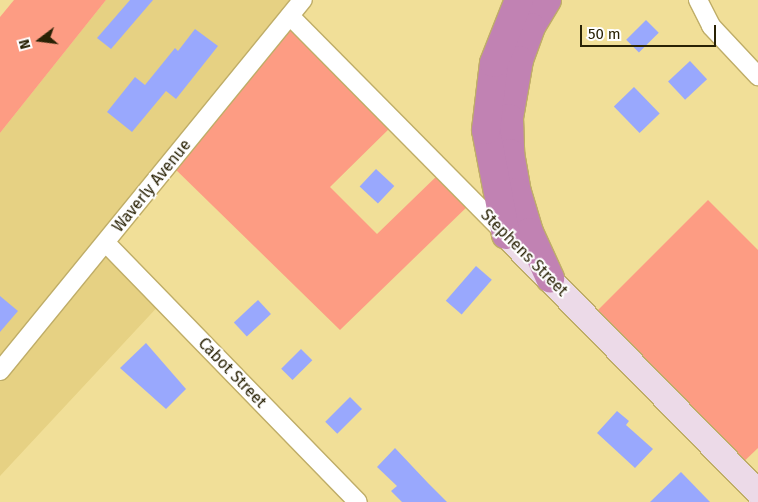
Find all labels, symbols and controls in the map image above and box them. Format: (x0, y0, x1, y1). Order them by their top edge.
north arrow (15, 15, 65, 65)
scale bar (583, 15, 719, 47)
text: 50 m (588, 25, 621, 43)
text: N (16, 37, 34, 51)
street label: Waverly Avenue (109, 136, 195, 236)
street label: Stephens Street (477, 206, 571, 300)
street label: Cabot Street (194, 334, 270, 412)

